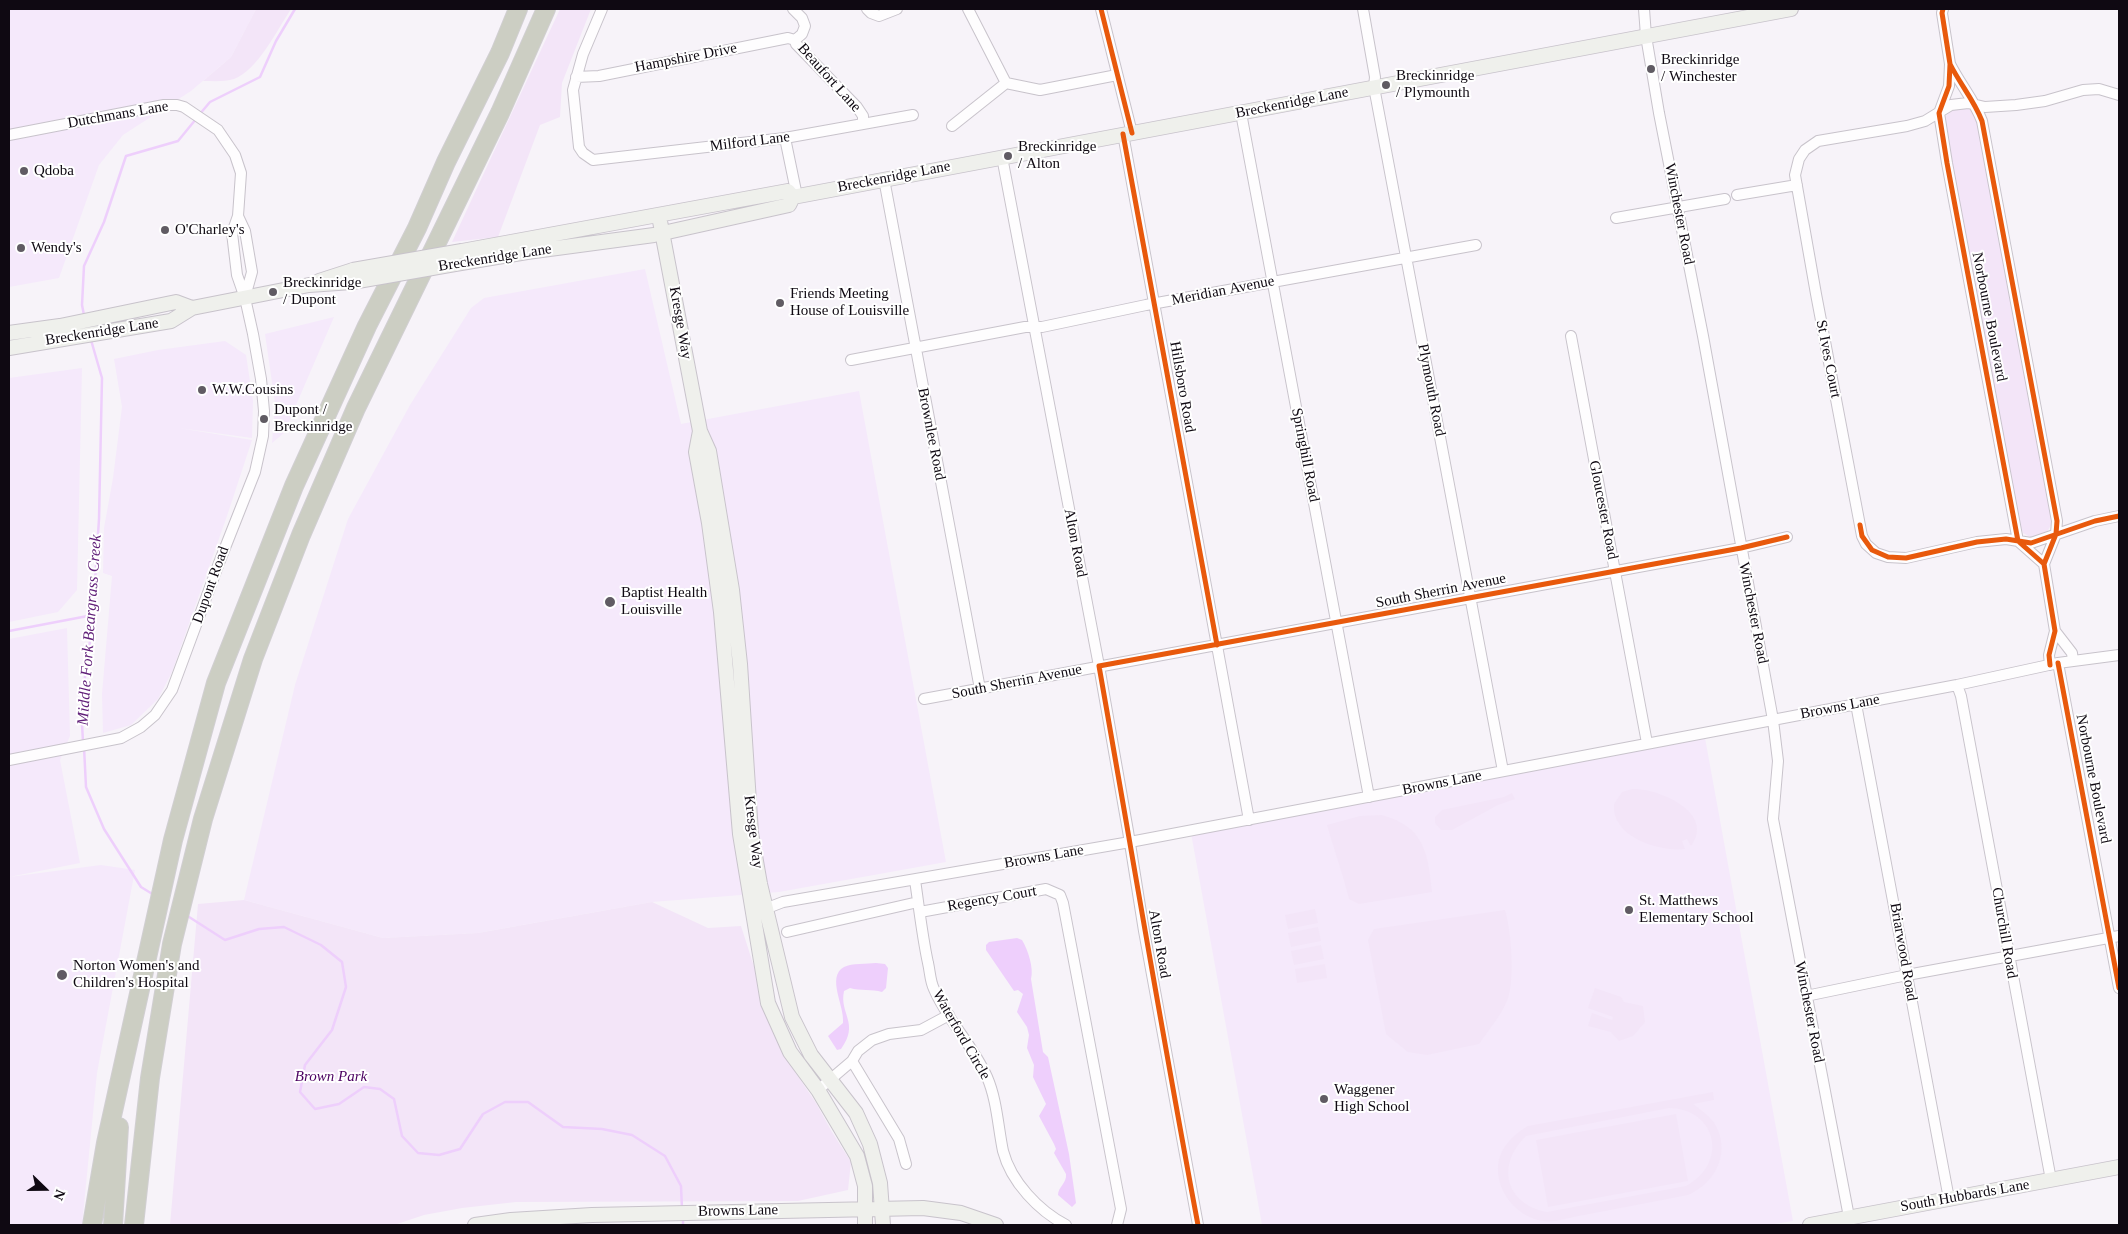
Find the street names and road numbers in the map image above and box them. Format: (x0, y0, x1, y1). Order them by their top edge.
street label: Hampshire Drive (633, 39, 739, 77)
street label: Beaufort Lane (793, 40, 865, 116)
street label: Breckenridge Lane (1234, 83, 1350, 123)
street label: Dutchmans Lane (66, 97, 170, 133)
street label: Milford Lane (709, 128, 791, 156)
street label: Breckenridge Lane (836, 157, 952, 197)
street label: Winchester Road (1660, 162, 1698, 266)
street label: Breckenridge Lane (437, 240, 553, 276)
street label: Norbourne Boulevard (1968, 251, 2010, 383)
street label: Meridian Avenue (1170, 272, 1276, 310)
street label: Kresge Way (665, 285, 695, 361)
street label: Breckenridge Lane (44, 314, 160, 350)
street label: St Ives Court (1812, 318, 1844, 400)
street label: Hillsboro Road (1165, 340, 1199, 434)
street label: Plymouth Road (1413, 342, 1449, 438)
street label: Brownlee Road (913, 386, 949, 482)
street label: Springhill Road (1287, 406, 1323, 504)
street label: Gloucester Road (1585, 459, 1621, 561)
street label: Alton Road (1060, 507, 1090, 579)
street label: Dupont Road (189, 544, 233, 626)
street label: Winchester Road (1734, 561, 1772, 665)
street label: South Sherrin Avenue (1374, 570, 1508, 612)
street label: South Sherrin Avenue (950, 661, 1084, 703)
street label: Browns Lane (1799, 690, 1881, 724)
street label: Norbourne Boulevard (2072, 713, 2114, 845)
street label: Browns Lane (1401, 766, 1483, 800)
street label: Kresge Way (740, 795, 766, 869)
street label: Browns Lane (1003, 841, 1085, 873)
street label: Regency Court (946, 882, 1038, 916)
street label: Churchill Road (1987, 886, 2021, 980)
street label: Briarwood Road (1885, 901, 1921, 1003)
street label: Alton Road (1144, 908, 1174, 980)
street label: Winchester Road (1790, 960, 1828, 1064)
street label: Waterford Circle (928, 987, 994, 1083)
street label: South Hubbards Lane (1899, 1176, 2031, 1216)
street label: Browns Lane (698, 1201, 778, 1221)

